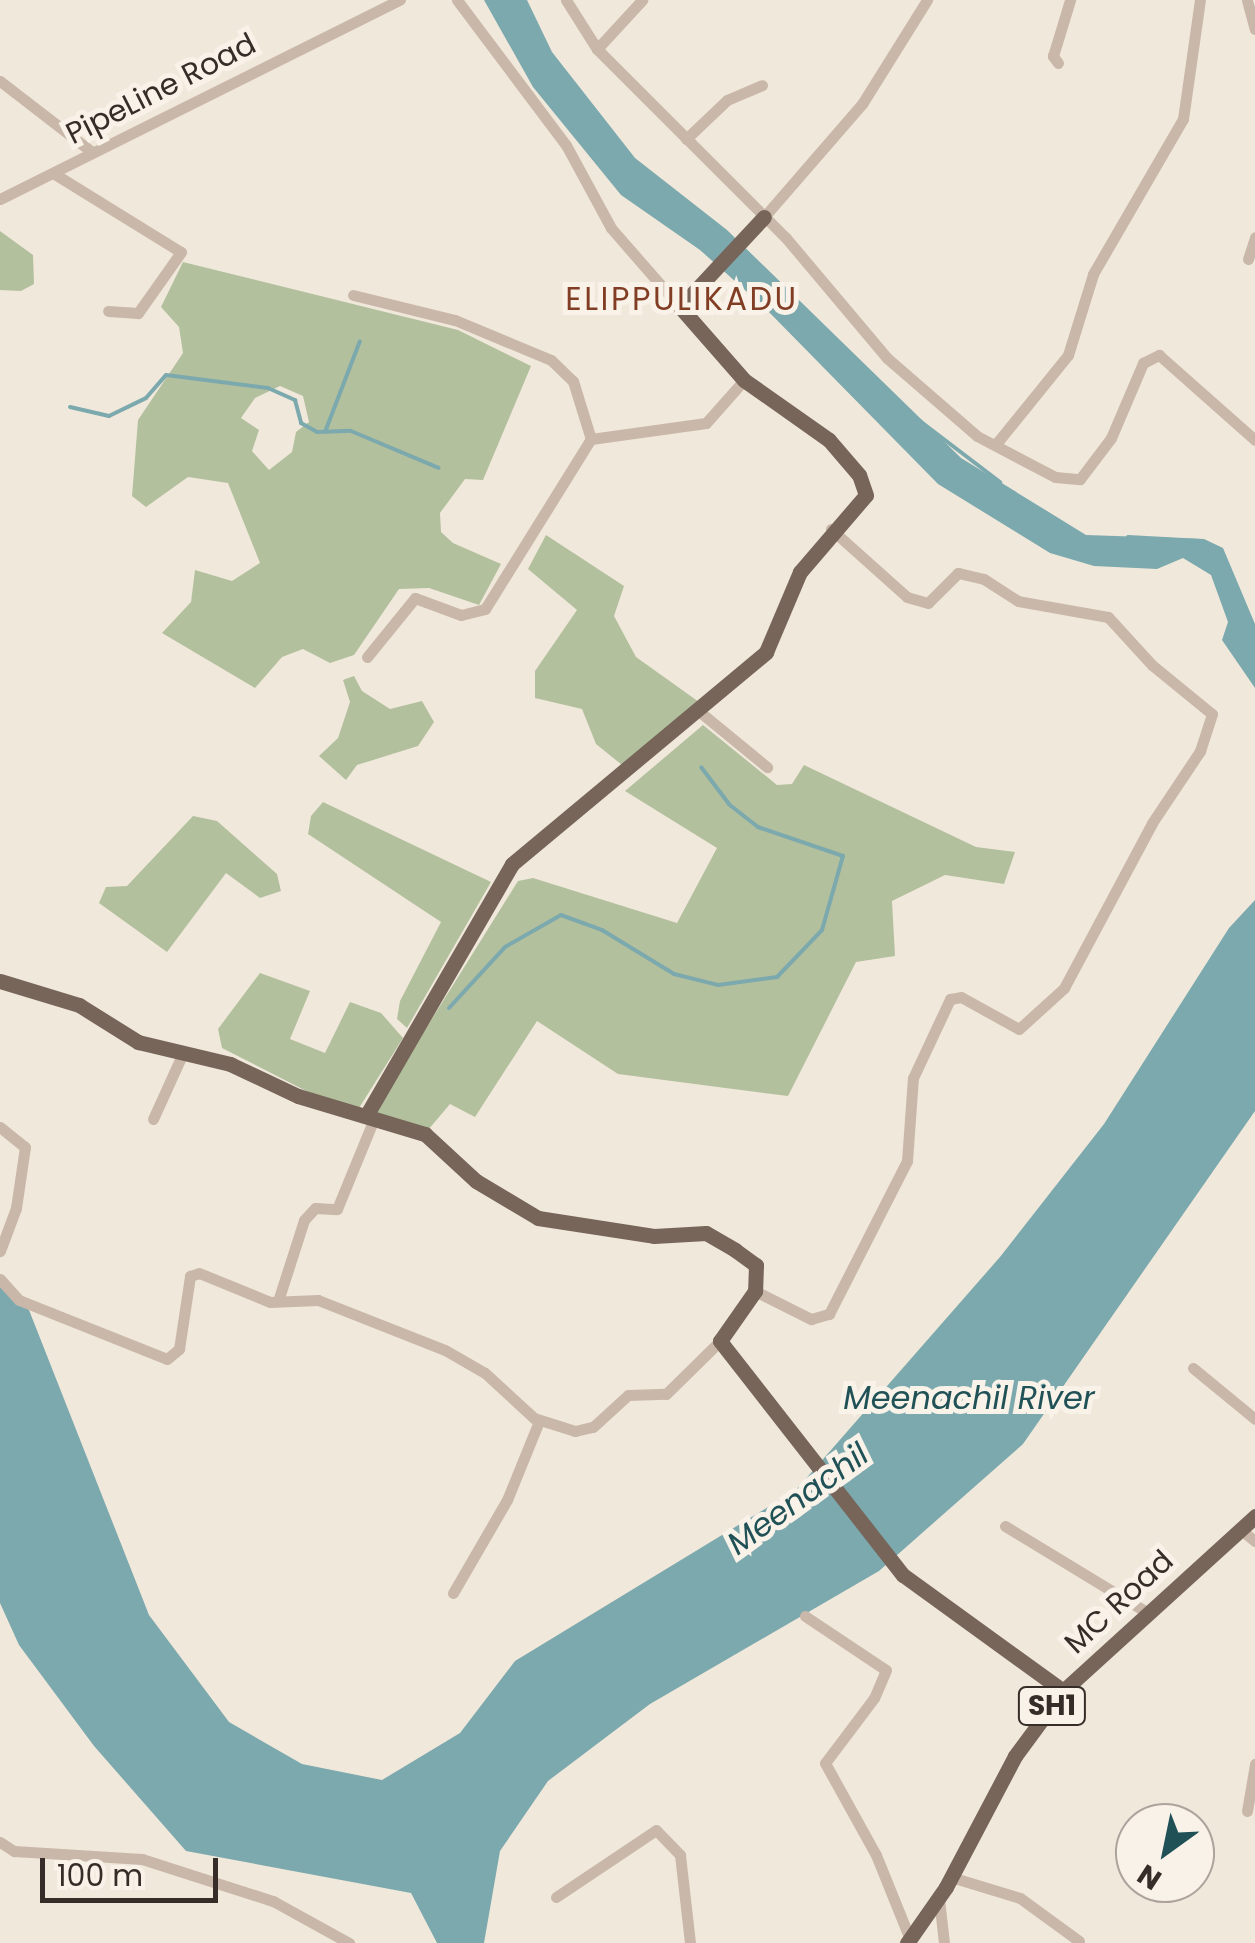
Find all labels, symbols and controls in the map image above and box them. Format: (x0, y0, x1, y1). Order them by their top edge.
street label: PipeLine Road (60, 26, 262, 152)
district label: ELIPPULIKADU (565, 280, 799, 318)
water label: Meenachil River (843, 1379, 1095, 1417)
water label: Meenachil (720, 1435, 876, 1563)
street label: MC Road (1057, 1543, 1181, 1661)
road number: SH1 (1017, 1683, 1087, 1729)
north arrow (1115, 1803, 1215, 1903)
scale bar (45, 1838, 222, 1900)
text: 100 m (57, 1854, 143, 1897)
text: N (1130, 1855, 1169, 1899)

